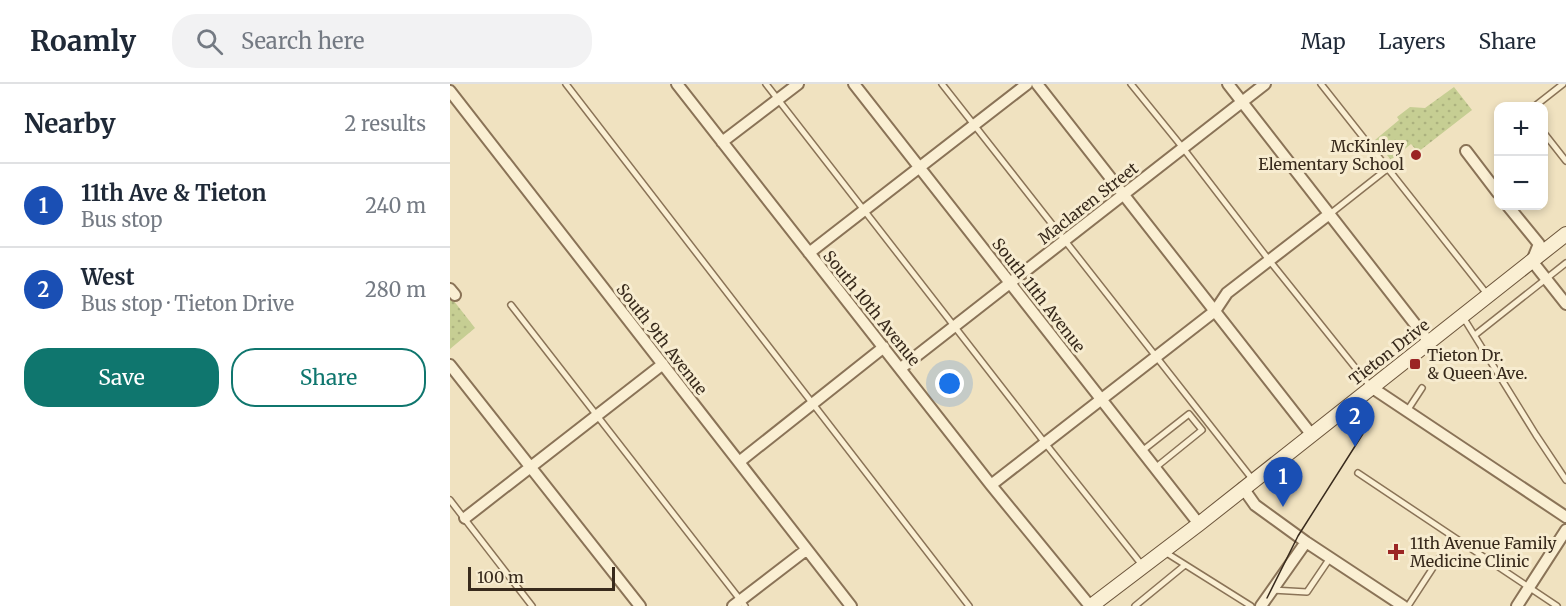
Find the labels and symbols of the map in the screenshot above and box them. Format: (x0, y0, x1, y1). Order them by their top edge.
place label: McKinley Elementary School (1258, 136, 1405, 174)
marker: McKinley Elementary School (1409, 148, 1423, 162)
street label: Maclaren Street (1034, 157, 1143, 248)
street label: South 11th Avenue (988, 234, 1090, 356)
street label: South 10th Avenue (819, 246, 925, 370)
street label: South 9th Avenue (612, 279, 712, 399)
street label: Tieton Drive (1345, 315, 1433, 389)
place label: Tieton Dr. & Queen Ave. (1427, 345, 1528, 383)
marker: Tieton Dr. & Queen Ave. (1408, 357, 1422, 371)
your location (935, 369, 964, 398)
pin: 2 (1336, 398, 1374, 447)
pin: 1 (1264, 458, 1302, 507)
place label: 11th Avenue Family Medicine Clinic (1410, 533, 1557, 571)
marker: 11th Avenue Family Medicine Clinic (1387, 543, 1405, 561)
scale bar (468, 564, 615, 592)

